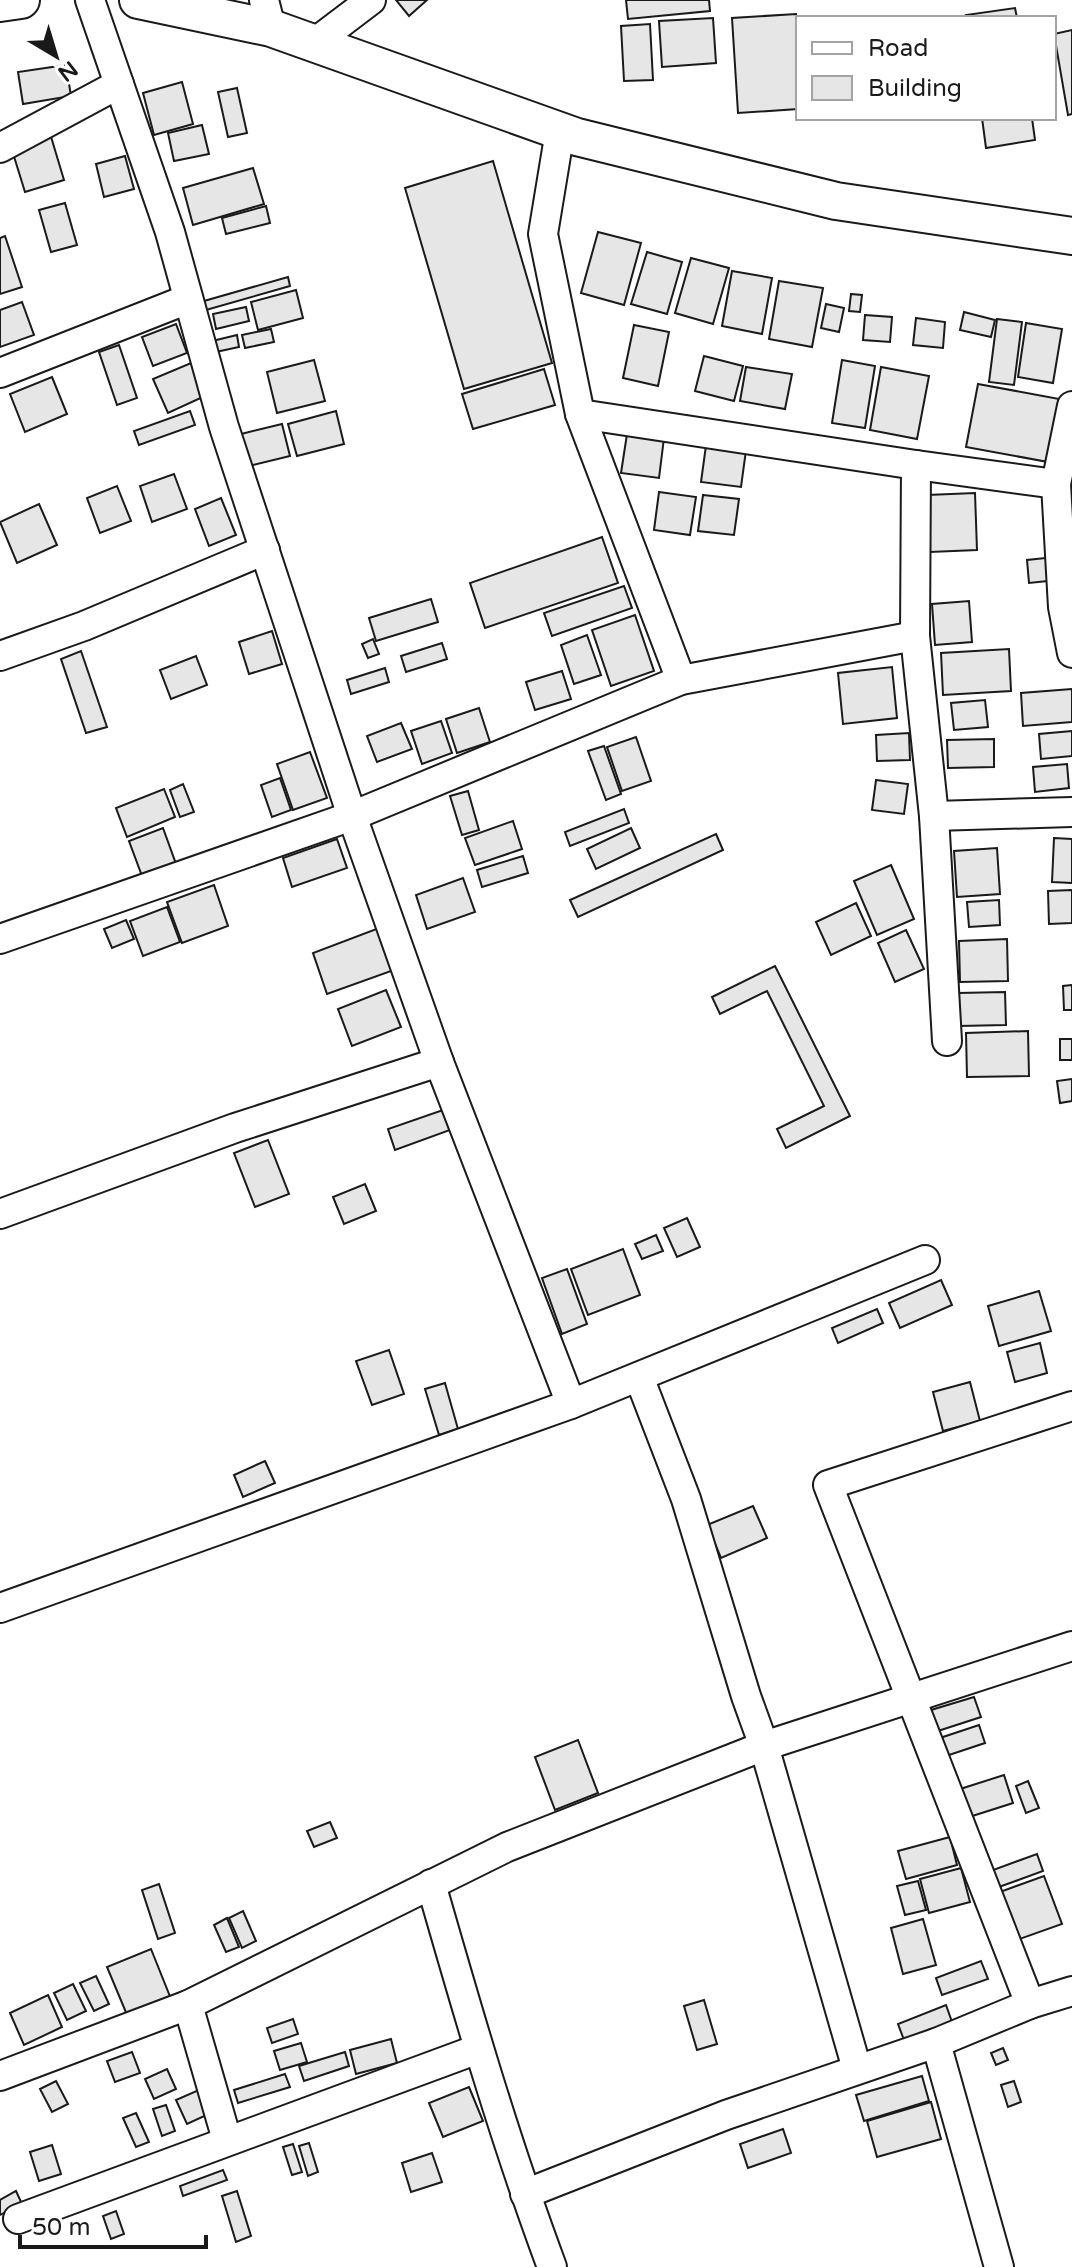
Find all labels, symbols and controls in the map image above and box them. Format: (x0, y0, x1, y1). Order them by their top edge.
north arrow (16, 16, 96, 96)
legend (796, 16, 1056, 120)
text: Road (868, 34, 928, 63)
text: N (53, 55, 83, 87)
text: Building (868, 74, 962, 103)
scale bar (20, 2199, 206, 2249)
text: 50 m (32, 2213, 90, 2242)

